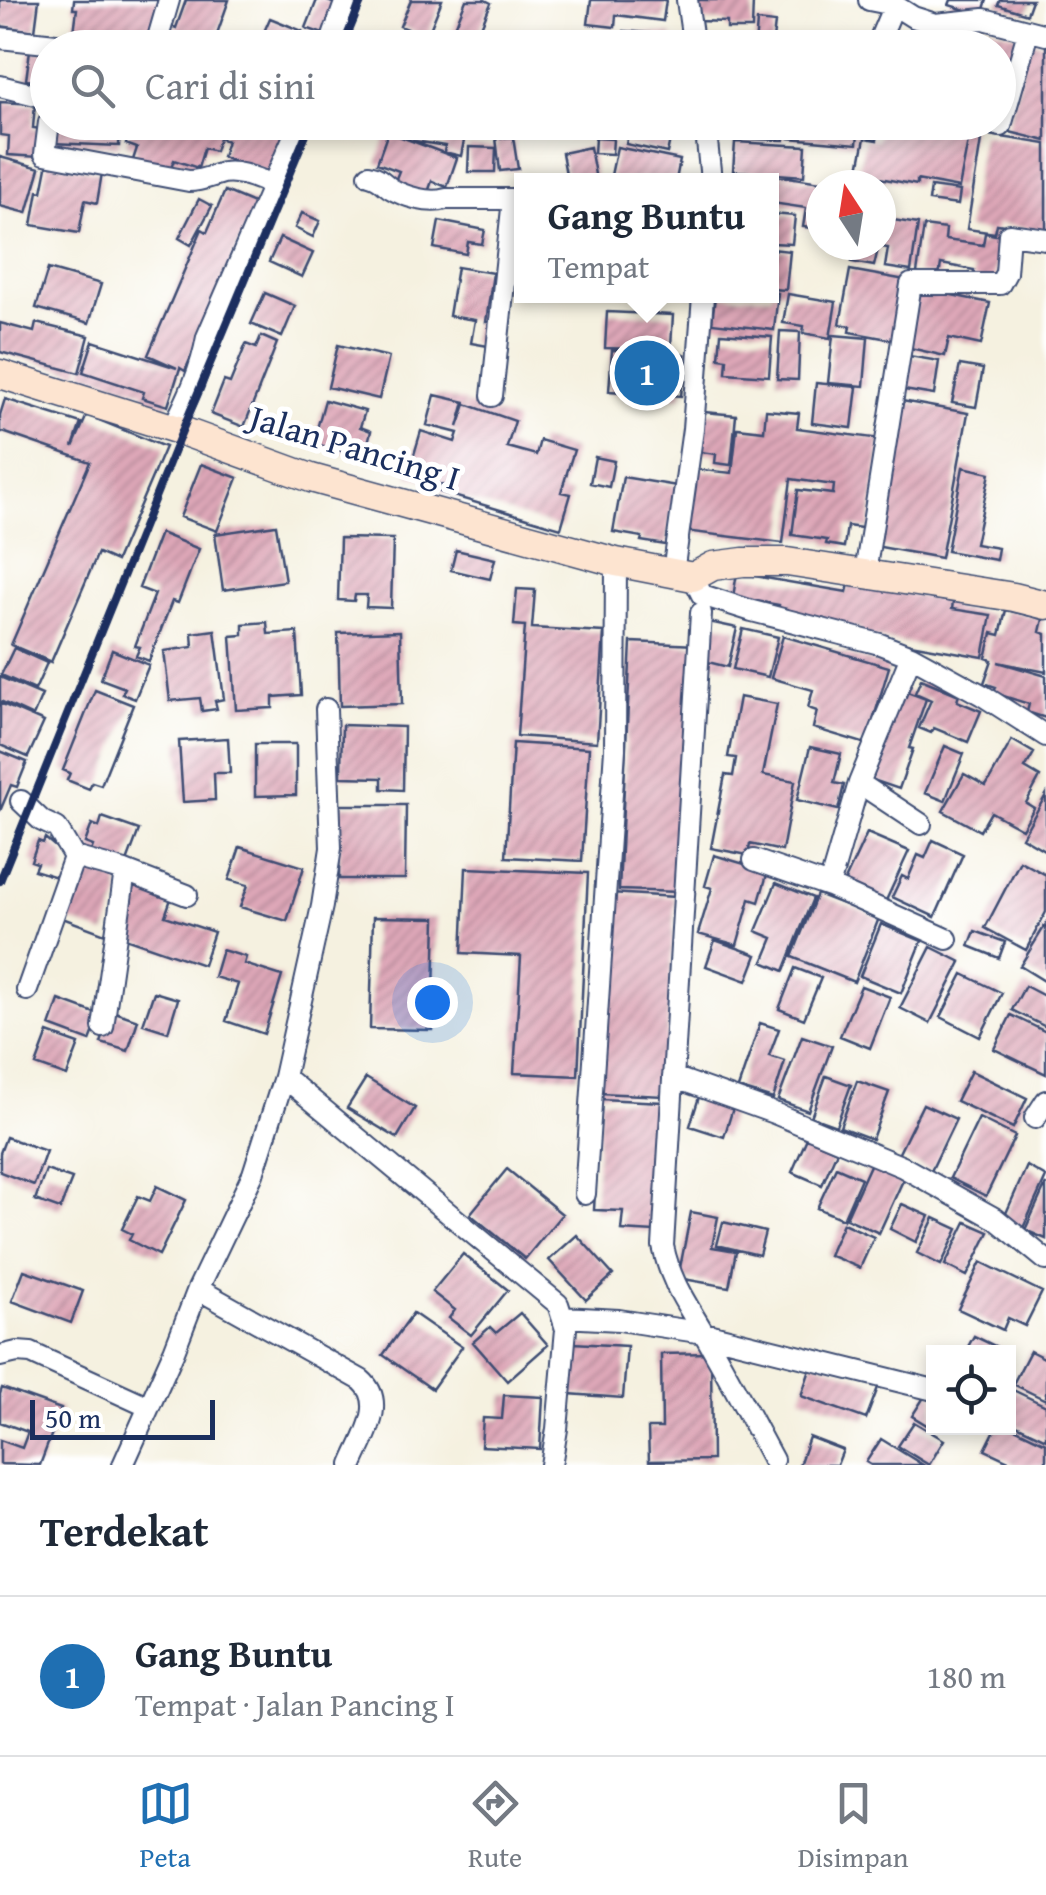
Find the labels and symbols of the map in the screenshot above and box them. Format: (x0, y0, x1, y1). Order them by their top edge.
north arrow (806, 170, 896, 260)
pin: 1 (614, 336, 680, 410)
street label: Jalan Pancing I (240, 390, 466, 503)
your location (407, 977, 458, 1028)
scale bar (30, 1395, 215, 1440)

